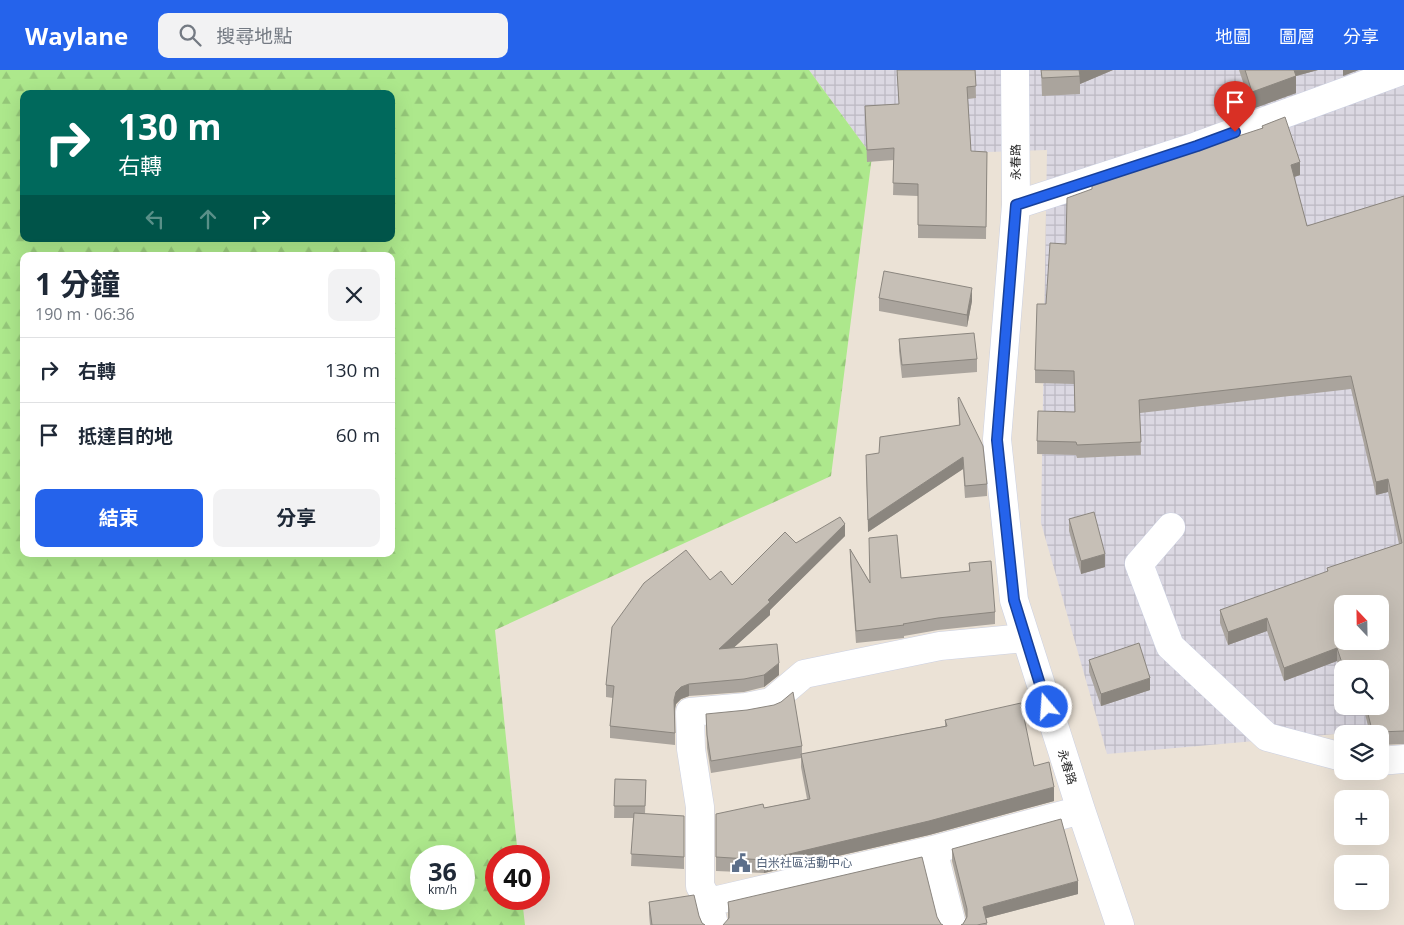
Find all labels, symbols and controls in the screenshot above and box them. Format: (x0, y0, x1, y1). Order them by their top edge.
search box (158, 13, 508, 58)
text: Waylane (25, 19, 128, 52)
icon: search (176, 21, 204, 49)
text: 搜尋地點 (216, 23, 292, 49)
text: 地圖 (1215, 24, 1251, 48)
text: 圖層 (1279, 24, 1315, 48)
text: 分享 (1343, 24, 1379, 48)
pin (1214, 81, 1256, 132)
icon: arrive (1221, 88, 1249, 116)
text: 130 m (118, 103, 222, 150)
icon: right (35, 110, 100, 175)
street label: 永春路 (1007, 144, 1024, 180)
text: 右轉 (118, 150, 162, 180)
icon: left (141, 205, 169, 233)
icon: ahead (194, 205, 222, 233)
icon: right (247, 205, 275, 233)
text: 1 分鐘 (35, 263, 120, 304)
button: close (328, 269, 380, 321)
text: 190 m · 06:36 (35, 303, 135, 325)
icon: right (35, 356, 63, 384)
text: 130 m (325, 357, 380, 383)
text: 右轉 (78, 358, 116, 384)
icon: arrive (35, 421, 63, 449)
text: 60 m (336, 422, 380, 448)
text: 抵達目的地 (78, 423, 173, 449)
button: 結束 (35, 489, 203, 547)
button: 分享 (213, 489, 380, 547)
north arrow (1334, 595, 1389, 650)
map controls (1334, 595, 1389, 910)
button: search (1334, 660, 1389, 715)
position arrow (1020, 680, 1072, 732)
button: layers (1334, 725, 1389, 780)
street label: 永春路 (1054, 747, 1081, 787)
button: + (1334, 790, 1389, 845)
speed limit sign: 40 (485, 845, 550, 910)
public building icon: 白米社區活動中心 (730, 852, 752, 874)
text: 36 (428, 854, 457, 888)
place label: 白米社區活動中心 (756, 854, 852, 871)
button: − (1334, 855, 1389, 910)
text: km/h (428, 881, 457, 898)

